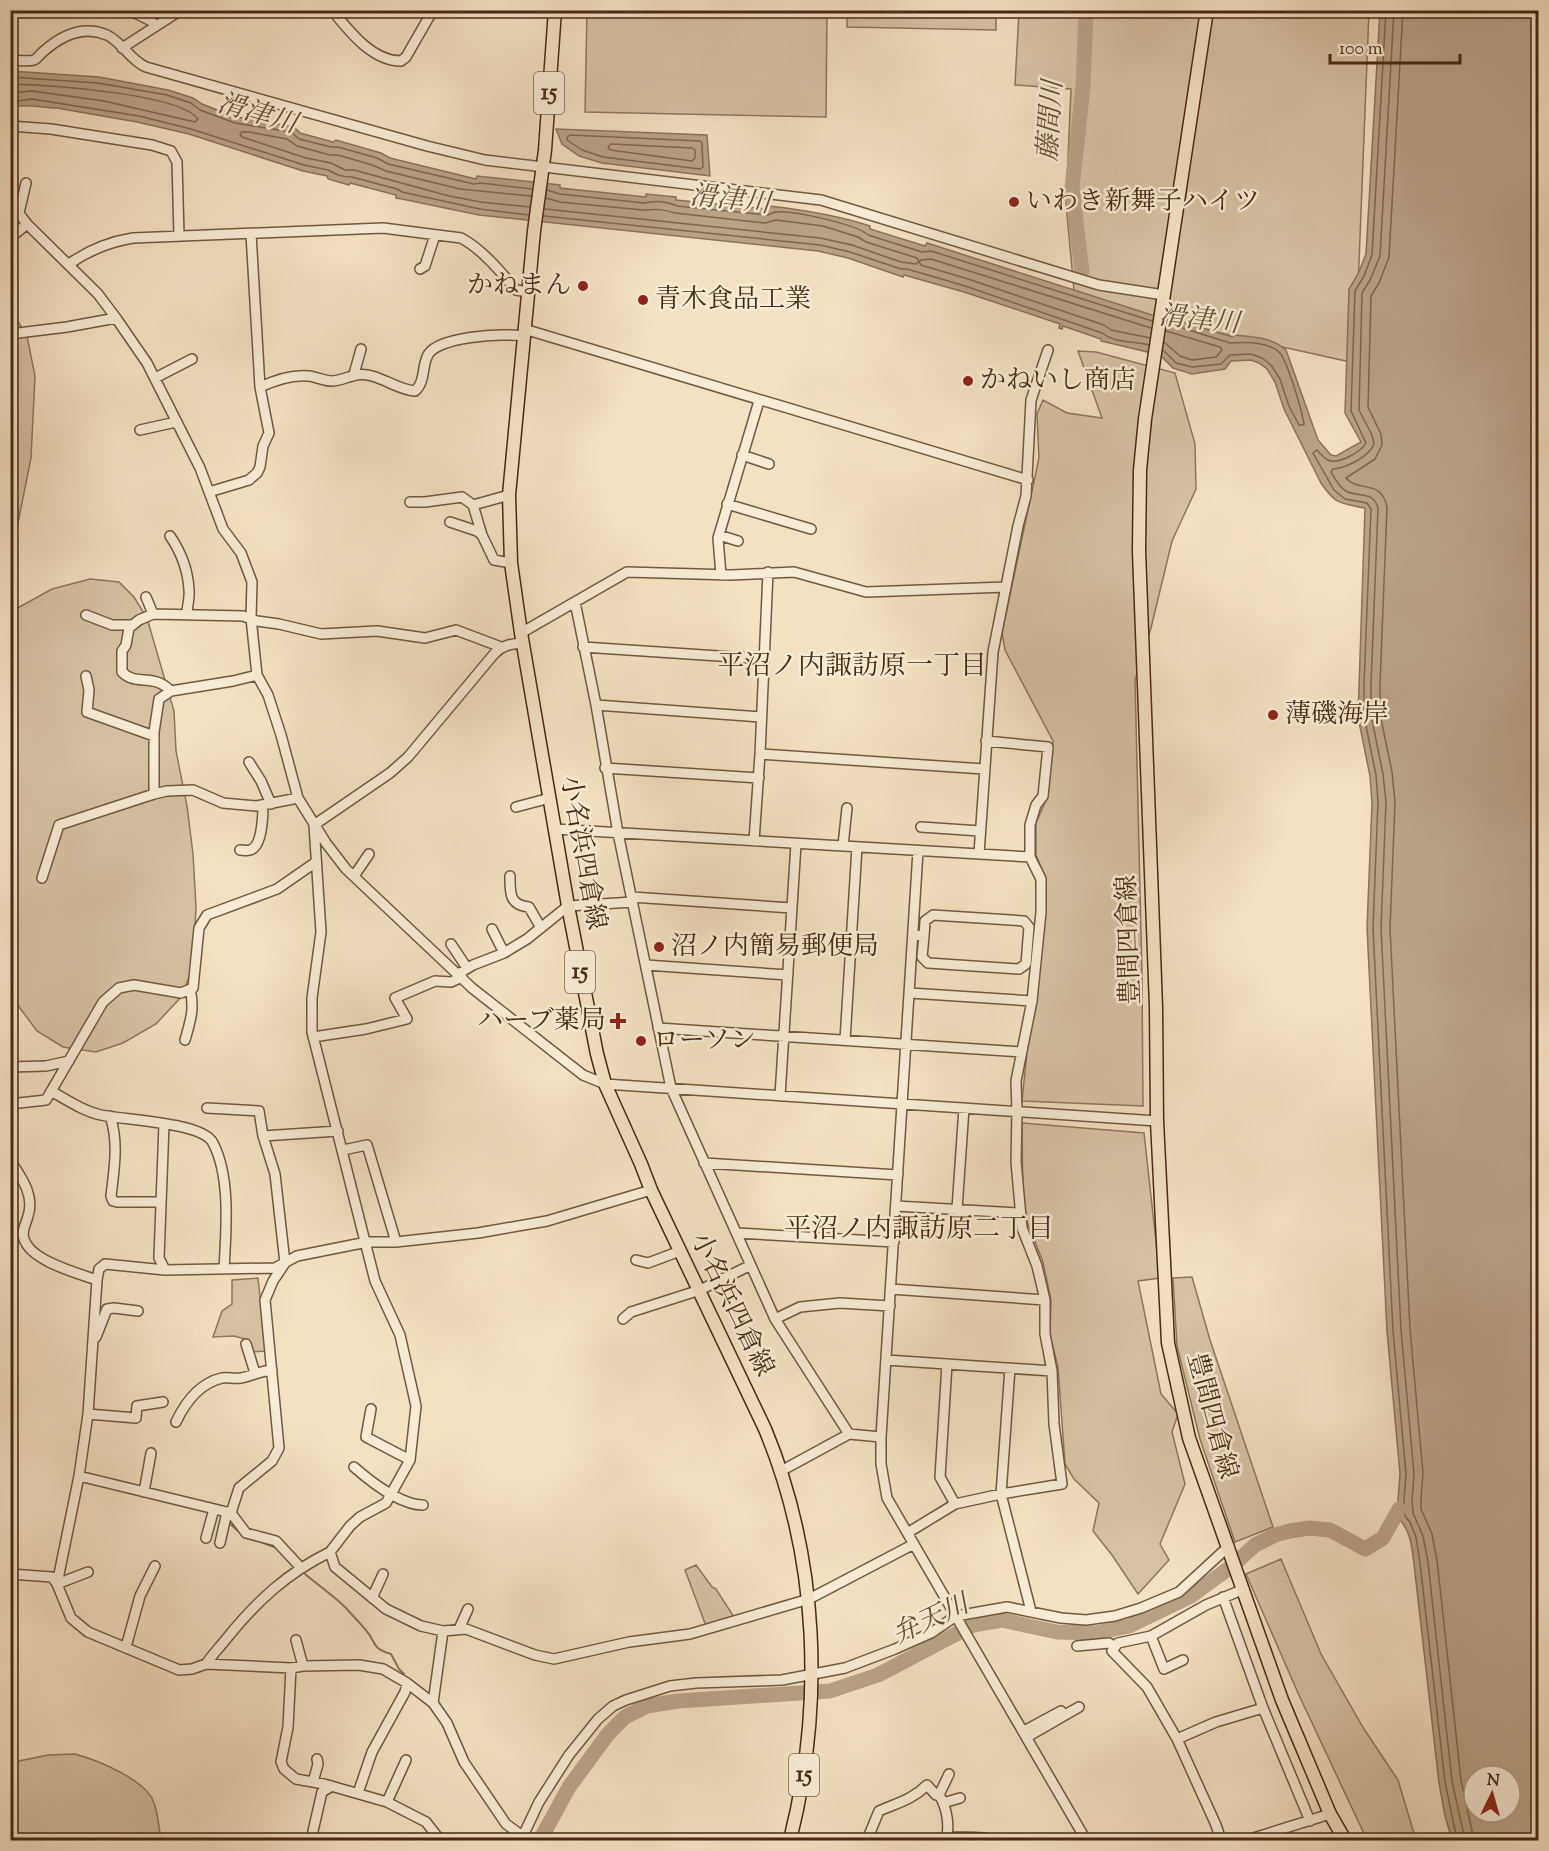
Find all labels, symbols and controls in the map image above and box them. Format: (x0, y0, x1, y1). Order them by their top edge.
scale bar (1330, 27, 1460, 65)
text: 100 m (1339, 37, 1383, 63)
road number: 15 (534, 72, 564, 114)
water label: 藤間川 (1030, 76, 1074, 163)
water label: 滑津川 (213, 85, 304, 146)
water label: 滑津川 (688, 177, 775, 225)
place label: いわき新舞子ハイツ (1026, 184, 1260, 221)
marker: いわき新舞子ハイツ (1007, 195, 1021, 209)
place label: かねまん (467, 268, 571, 305)
marker: かねまん (576, 279, 590, 293)
place label: 青木食品工業 (655, 282, 811, 319)
marker: 青木食品工業 (636, 293, 650, 307)
water label: 滑津川 (1157, 297, 1244, 345)
place label: かねいし商店 (980, 363, 1136, 400)
marker: かねいし商店 (961, 374, 975, 388)
district label: 平沼ノ内諏訪原一丁目 (717, 648, 987, 687)
place label: 薄磯海岸 (1285, 697, 1389, 734)
marker: 薄磯海岸 (1266, 708, 1280, 722)
street label: 小名浜四倉線 (550, 773, 614, 933)
street label: 豊間四倉線 (1109, 874, 1151, 1006)
place label: 沼ノ内簡易郵便局 (671, 929, 879, 966)
marker: 沼ノ内簡易郵便局 (652, 940, 666, 954)
road number: 15 (565, 951, 595, 993)
place label: ハーブ薬局 (477, 1003, 606, 1040)
marker: ハーブ薬局 (611, 1014, 625, 1028)
place label: ローソン (653, 1023, 756, 1060)
marker: ローソン (634, 1034, 648, 1048)
district label: 平沼ノ内諏訪原二丁目 (784, 1211, 1054, 1250)
street label: 小名浜四倉線 (680, 1227, 782, 1383)
street label: 豊間四倉線 (1176, 1348, 1246, 1484)
water label: 弁天川 (886, 1585, 979, 1656)
road number: 15 (789, 1754, 819, 1796)
north arrow (1462, 1764, 1522, 1824)
text: N (1486, 1770, 1501, 1794)

